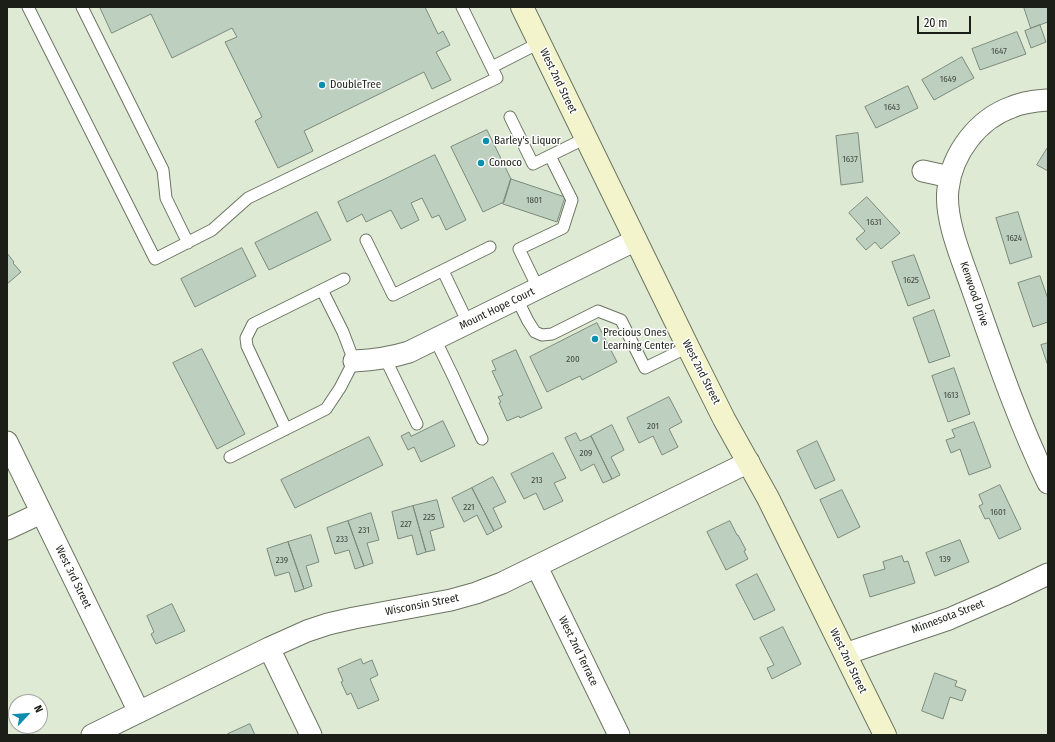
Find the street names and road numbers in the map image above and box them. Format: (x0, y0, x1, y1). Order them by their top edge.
street label: West 2nd Street (537, 46, 579, 116)
street label: Kenwood Drive (957, 260, 991, 328)
street label: Mount Hope Court (457, 285, 537, 333)
street label: West 2nd Street (679, 338, 723, 406)
street label: West 3rd Street (52, 543, 94, 611)
street label: Wisconsin Street (384, 591, 460, 619)
street label: Minnesota Street (910, 597, 986, 637)
street label: West 2nd Terrace (555, 614, 601, 688)
street label: West 2nd Street (827, 626, 869, 696)

